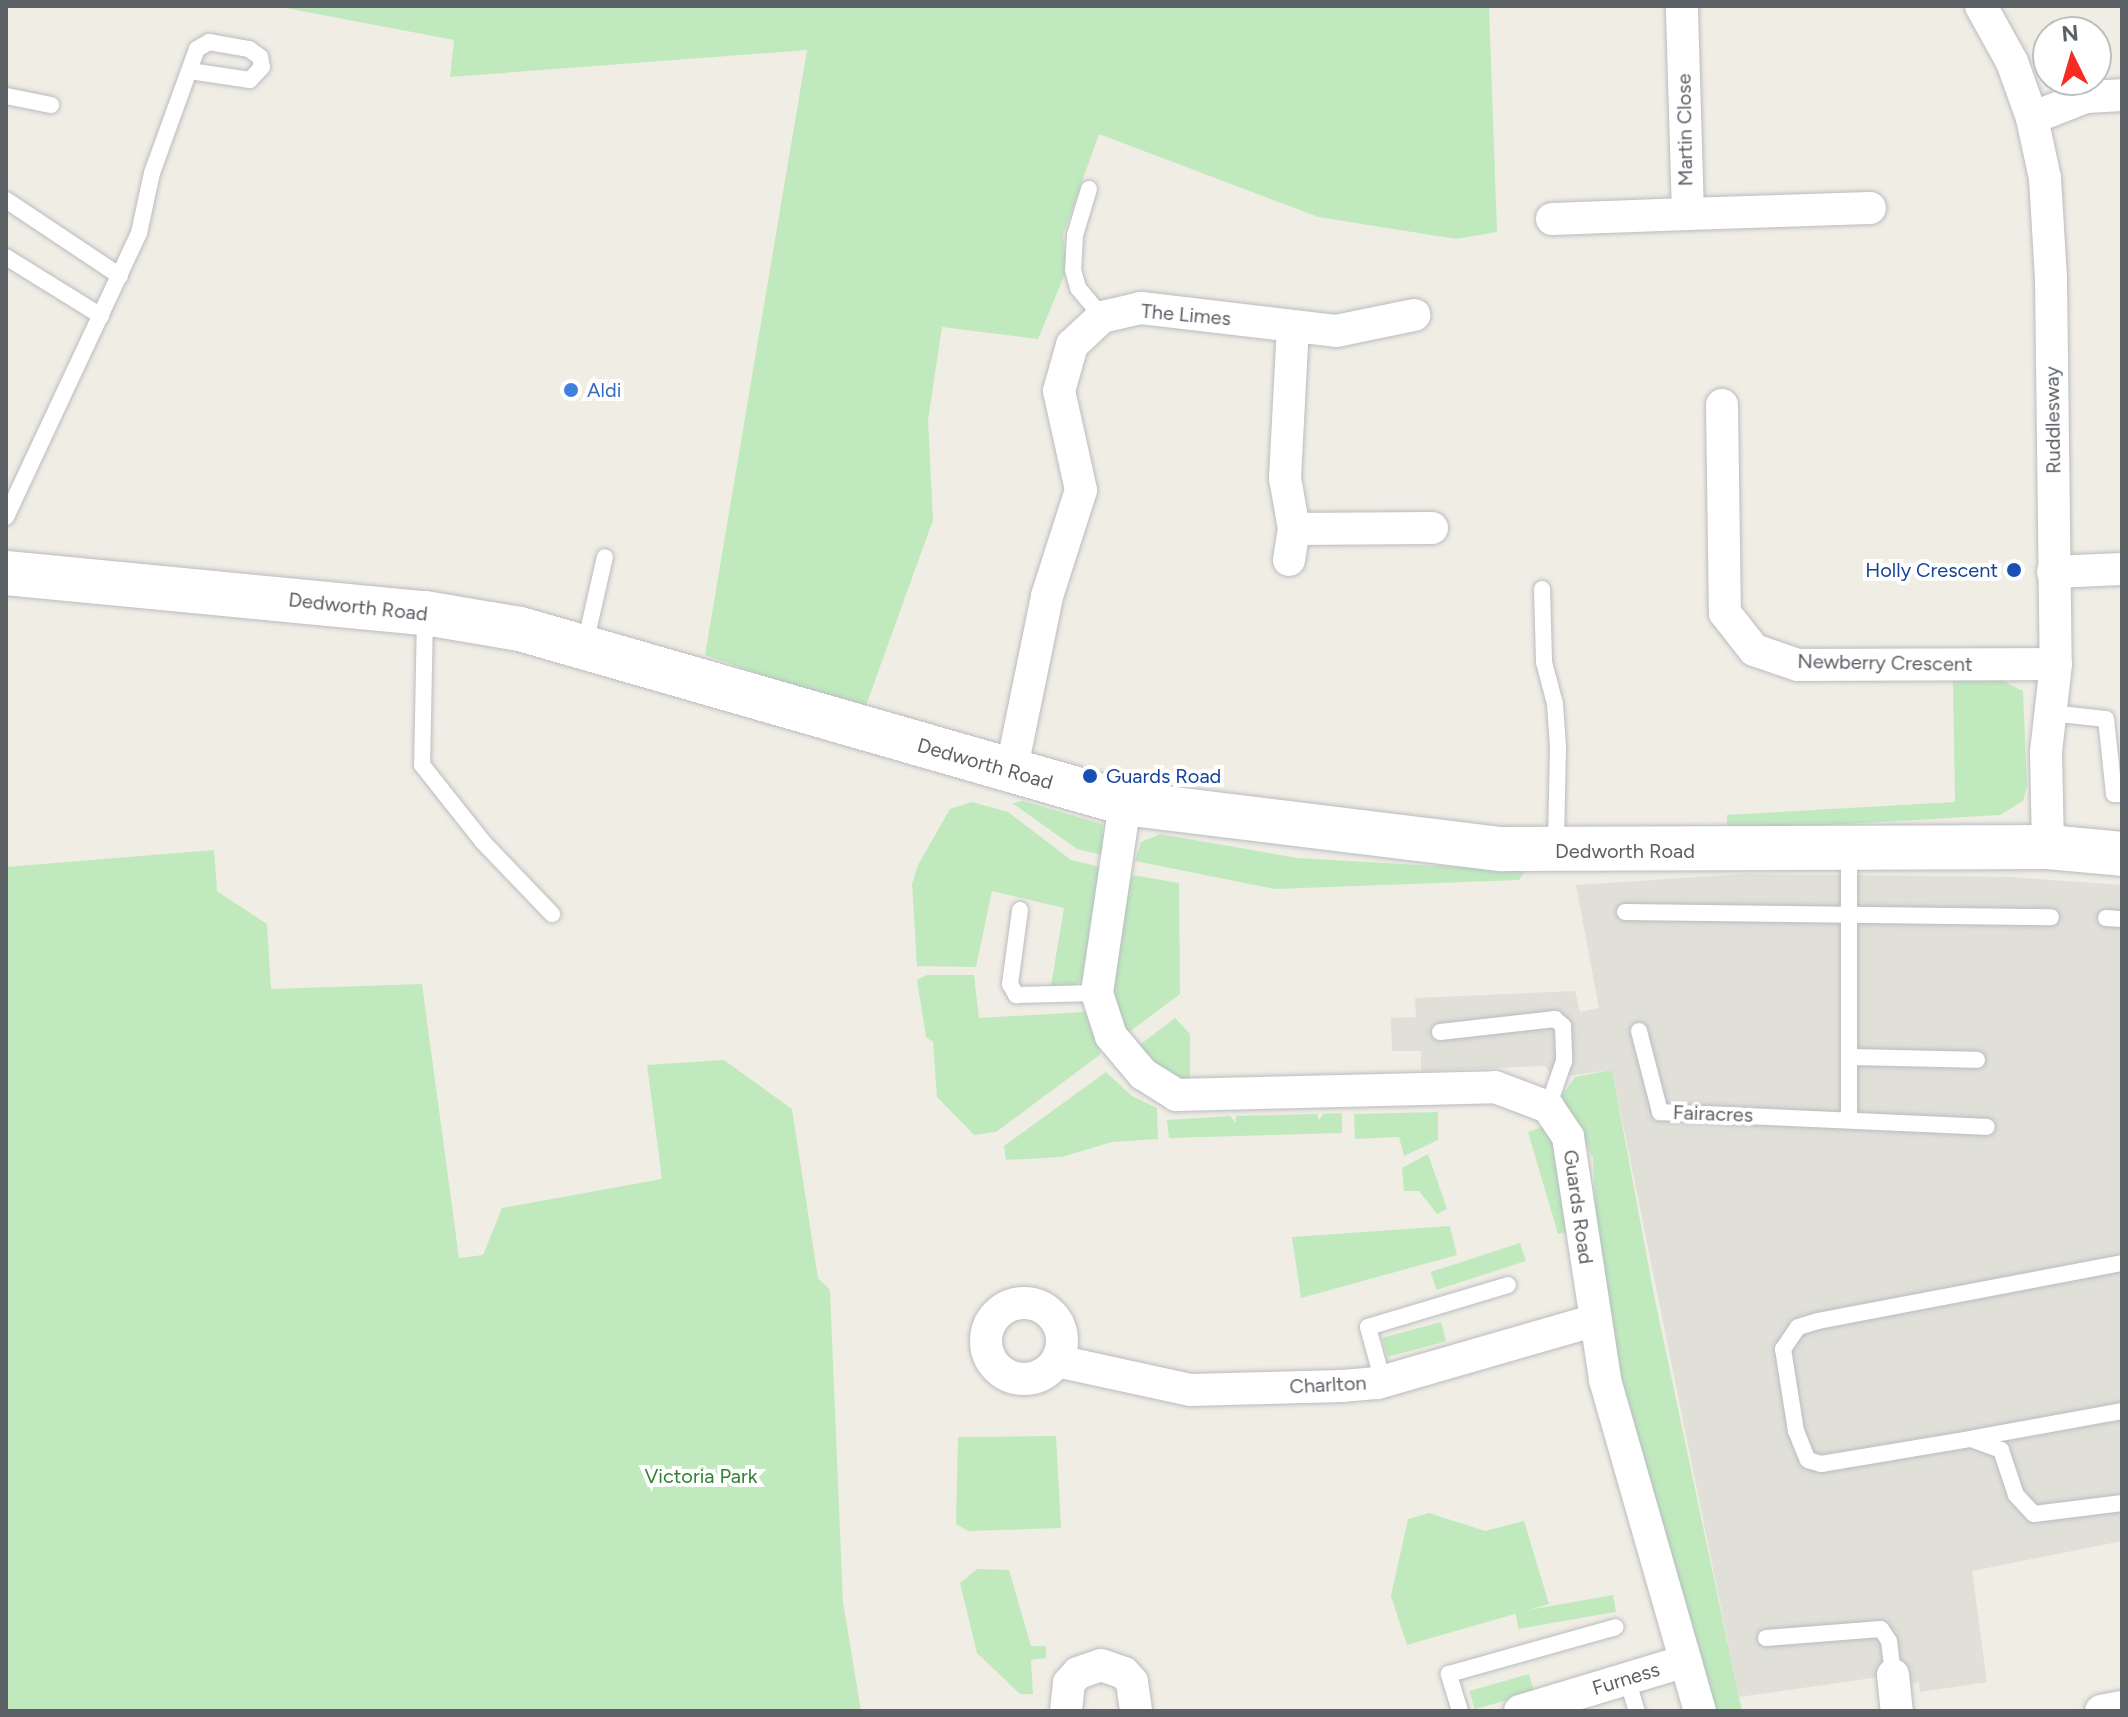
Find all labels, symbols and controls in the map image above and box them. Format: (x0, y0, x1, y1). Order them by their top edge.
north arrow (2032, 16, 2112, 96)
text: N (2060, 19, 2080, 48)
street label: Martin Close (1672, 73, 1698, 187)
street label: The Limes (1140, 299, 1232, 331)
street label: Ruddlesway (2040, 366, 2066, 474)
place label: Aldi (587, 378, 621, 402)
marker: Aldi (562, 381, 580, 399)
place label: Holly Crescent (1865, 558, 1998, 582)
marker: Holly Crescent (2005, 561, 2023, 579)
street label: Dedworth Road (287, 588, 429, 626)
street label: Newberry Crescent (1797, 649, 1973, 677)
street label: Dedworth Road (914, 733, 1056, 795)
place label: Guards Road (1106, 764, 1221, 788)
marker: Guards Road (1081, 767, 1099, 785)
street label: Dedworth Road (1555, 839, 1695, 863)
street label: Fairacres (1672, 1101, 1754, 1127)
street label: Guards Road (1558, 1148, 1598, 1266)
street label: Charlton (1289, 1371, 1367, 1399)
park label: Victoria Park (644, 1464, 758, 1488)
street label: Furness (1589, 1657, 1663, 1701)

